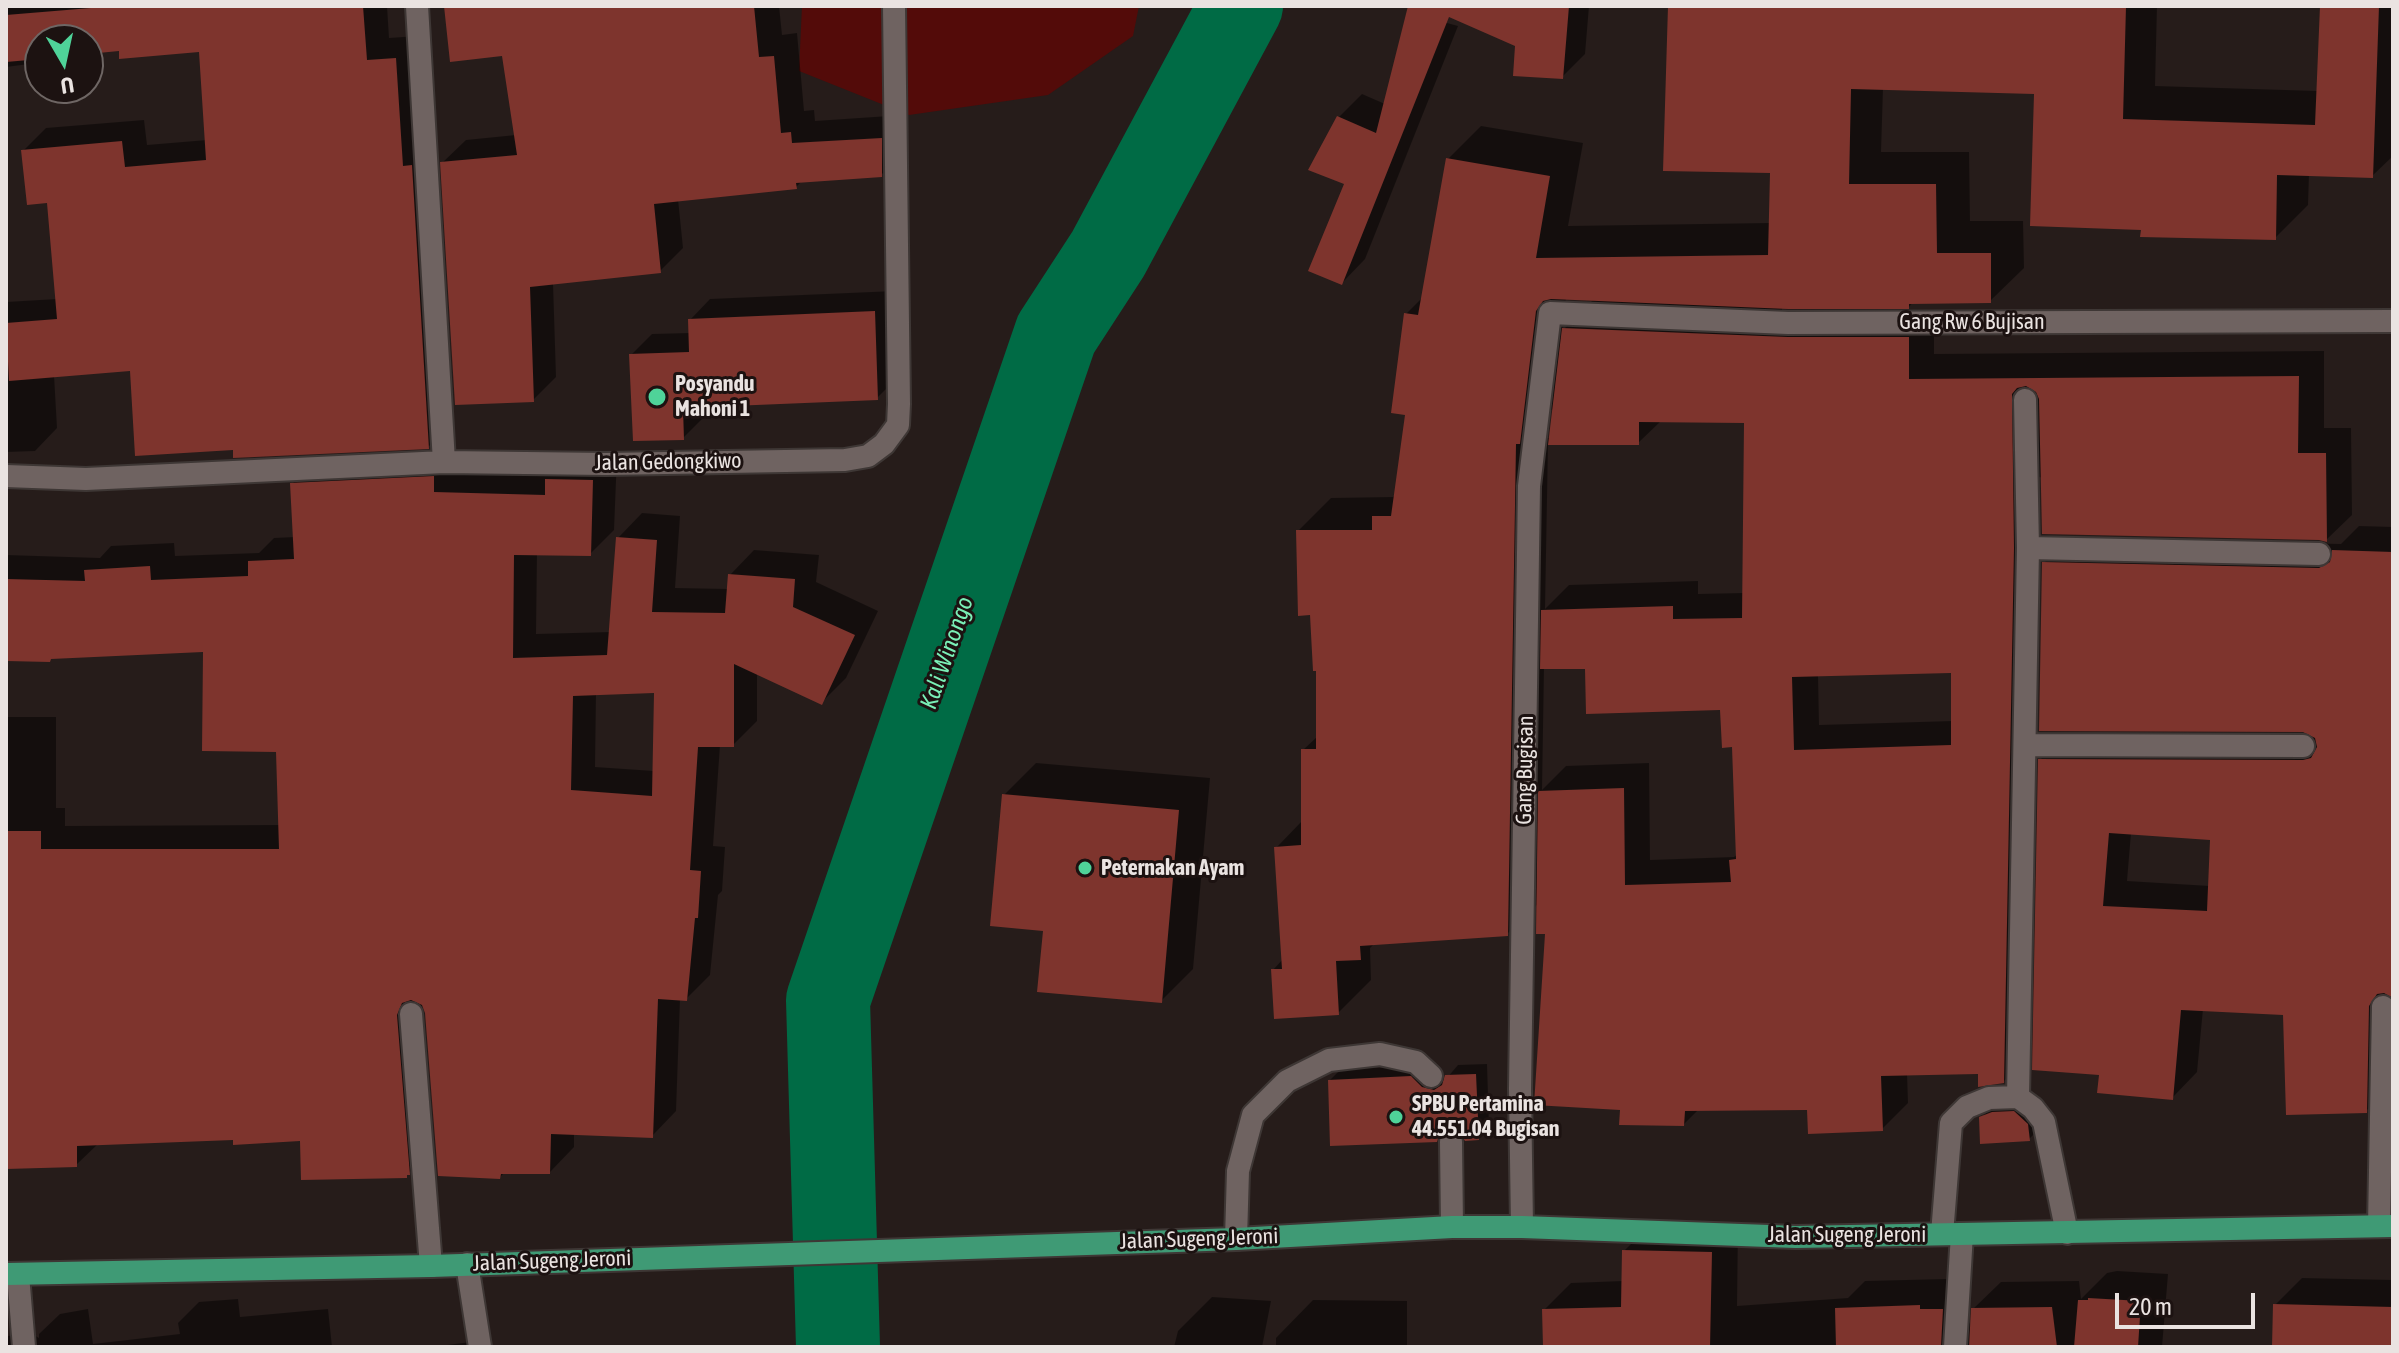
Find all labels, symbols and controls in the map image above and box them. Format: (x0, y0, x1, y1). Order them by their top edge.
north arrow (24, 24, 104, 104)
text: U (59, 72, 76, 100)
street label: Gang Rw 6 Bujisan (1899, 309, 2045, 335)
place label: Posyandu Mahoni 1 (675, 371, 754, 422)
marker: Posyandu Mahoni 1 (646, 386, 668, 408)
street label: Jalan Gedongkiwo (594, 448, 742, 476)
water label: Kali Winongo (914, 593, 980, 713)
street label: Gang Bugisan (1511, 715, 1539, 825)
place label: Peternakan Ayam (1101, 855, 1244, 881)
marker: Peternakan Ayam (1076, 859, 1094, 877)
place label: SPBU Pertamina 44.551.04 Bugisan (1412, 1091, 1559, 1142)
marker: SPBU Pertamina 44.551.04 Bugisan (1387, 1108, 1405, 1126)
street label: Jalan Sugeng Jeroni (1768, 1222, 1926, 1248)
street label: Jalan Sugeng Jeroni (1119, 1223, 1279, 1255)
street label: Jalan Sugeng Jeroni (472, 1245, 632, 1277)
scale bar (2119, 1277, 2259, 1327)
text: 20 m (2129, 1293, 2172, 1320)

